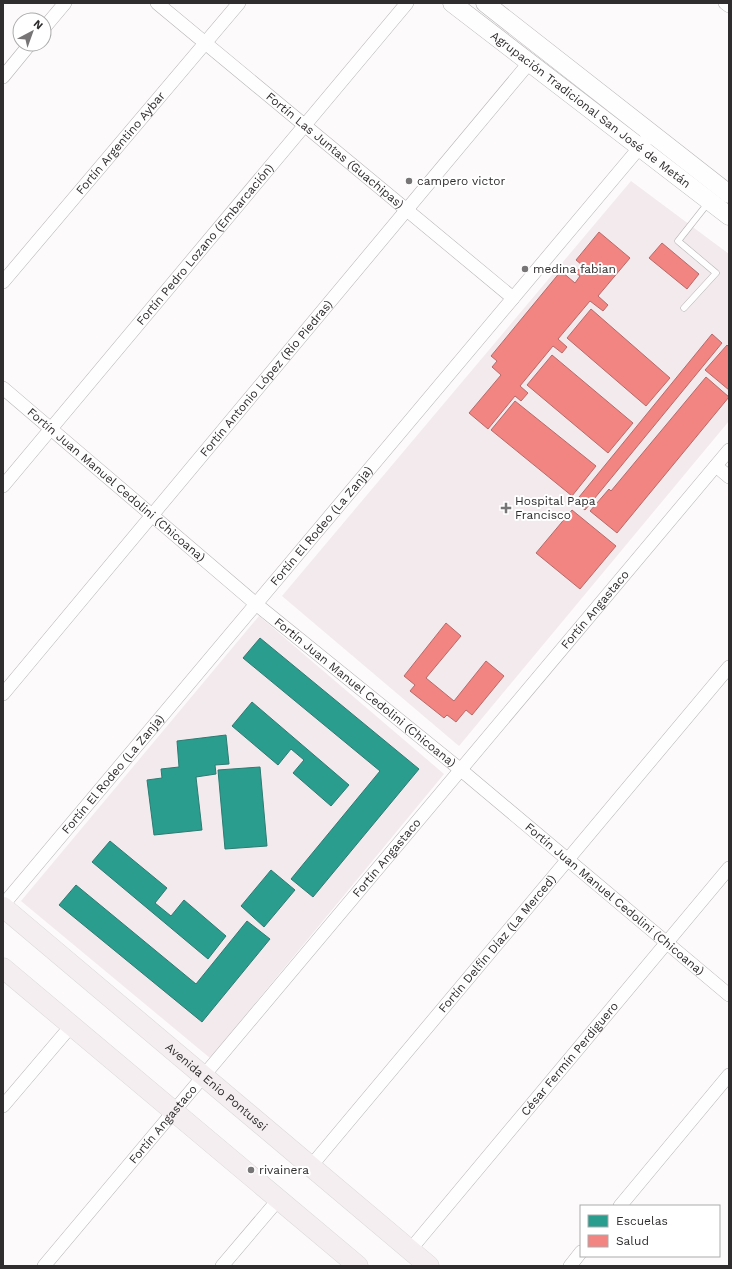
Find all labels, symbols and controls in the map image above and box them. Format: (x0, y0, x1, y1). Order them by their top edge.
north arrow (12, 12, 52, 52)
text: N (31, 17, 46, 32)
street label: Agrupación Tradicional San José de Metán (488, 28, 693, 191)
street label: Fortín Argentino Aybar (73, 89, 168, 197)
street label: Fortín Las Juntas (Guachipas) (263, 89, 406, 211)
street label: Fortín Pedro Lozano (Embarcación) (134, 161, 277, 328)
place label: campero victor (417, 174, 505, 188)
marker: campero victor (404, 176, 414, 186)
place label: medina fabian (533, 262, 616, 276)
marker: medina fabian (520, 264, 530, 274)
street label: Fortín Antonio López (Río Piedras) (197, 297, 335, 459)
street label: Fortín Juan Manuel Cedolini (Chicoana) (25, 405, 208, 565)
street label: Fortín El Rodeo (La Zanja) (267, 464, 376, 589)
place label: Hospital Papa Francisco (515, 494, 596, 522)
marker: Hospital Papa Francisco (500, 502, 512, 514)
street label: Fortín Angastaco (558, 567, 632, 652)
street label: Fortín Juan Manuel Cedolini (Chicoana) (272, 615, 459, 770)
street label: Fortín El Rodeo (La Zanja) (59, 712, 167, 837)
street label: Fortín Angastaco (350, 816, 424, 900)
street label: Fortín Juan Manuel Cedolini (Chicoana) (522, 820, 707, 978)
street label: Fortín Delfín Díaz (La Merced) (436, 872, 559, 1015)
street label: César Fermín Perdiguero (518, 999, 621, 1119)
street label: Avenida Enio Pontussi (162, 1040, 270, 1134)
street label: Fortín Angastaco (126, 1082, 200, 1166)
place label: rivainera (259, 1163, 309, 1177)
marker: rivainera (246, 1165, 256, 1175)
legend (580, 1205, 720, 1257)
text: Escuelas (616, 1214, 668, 1228)
text: Salud (616, 1234, 649, 1248)

